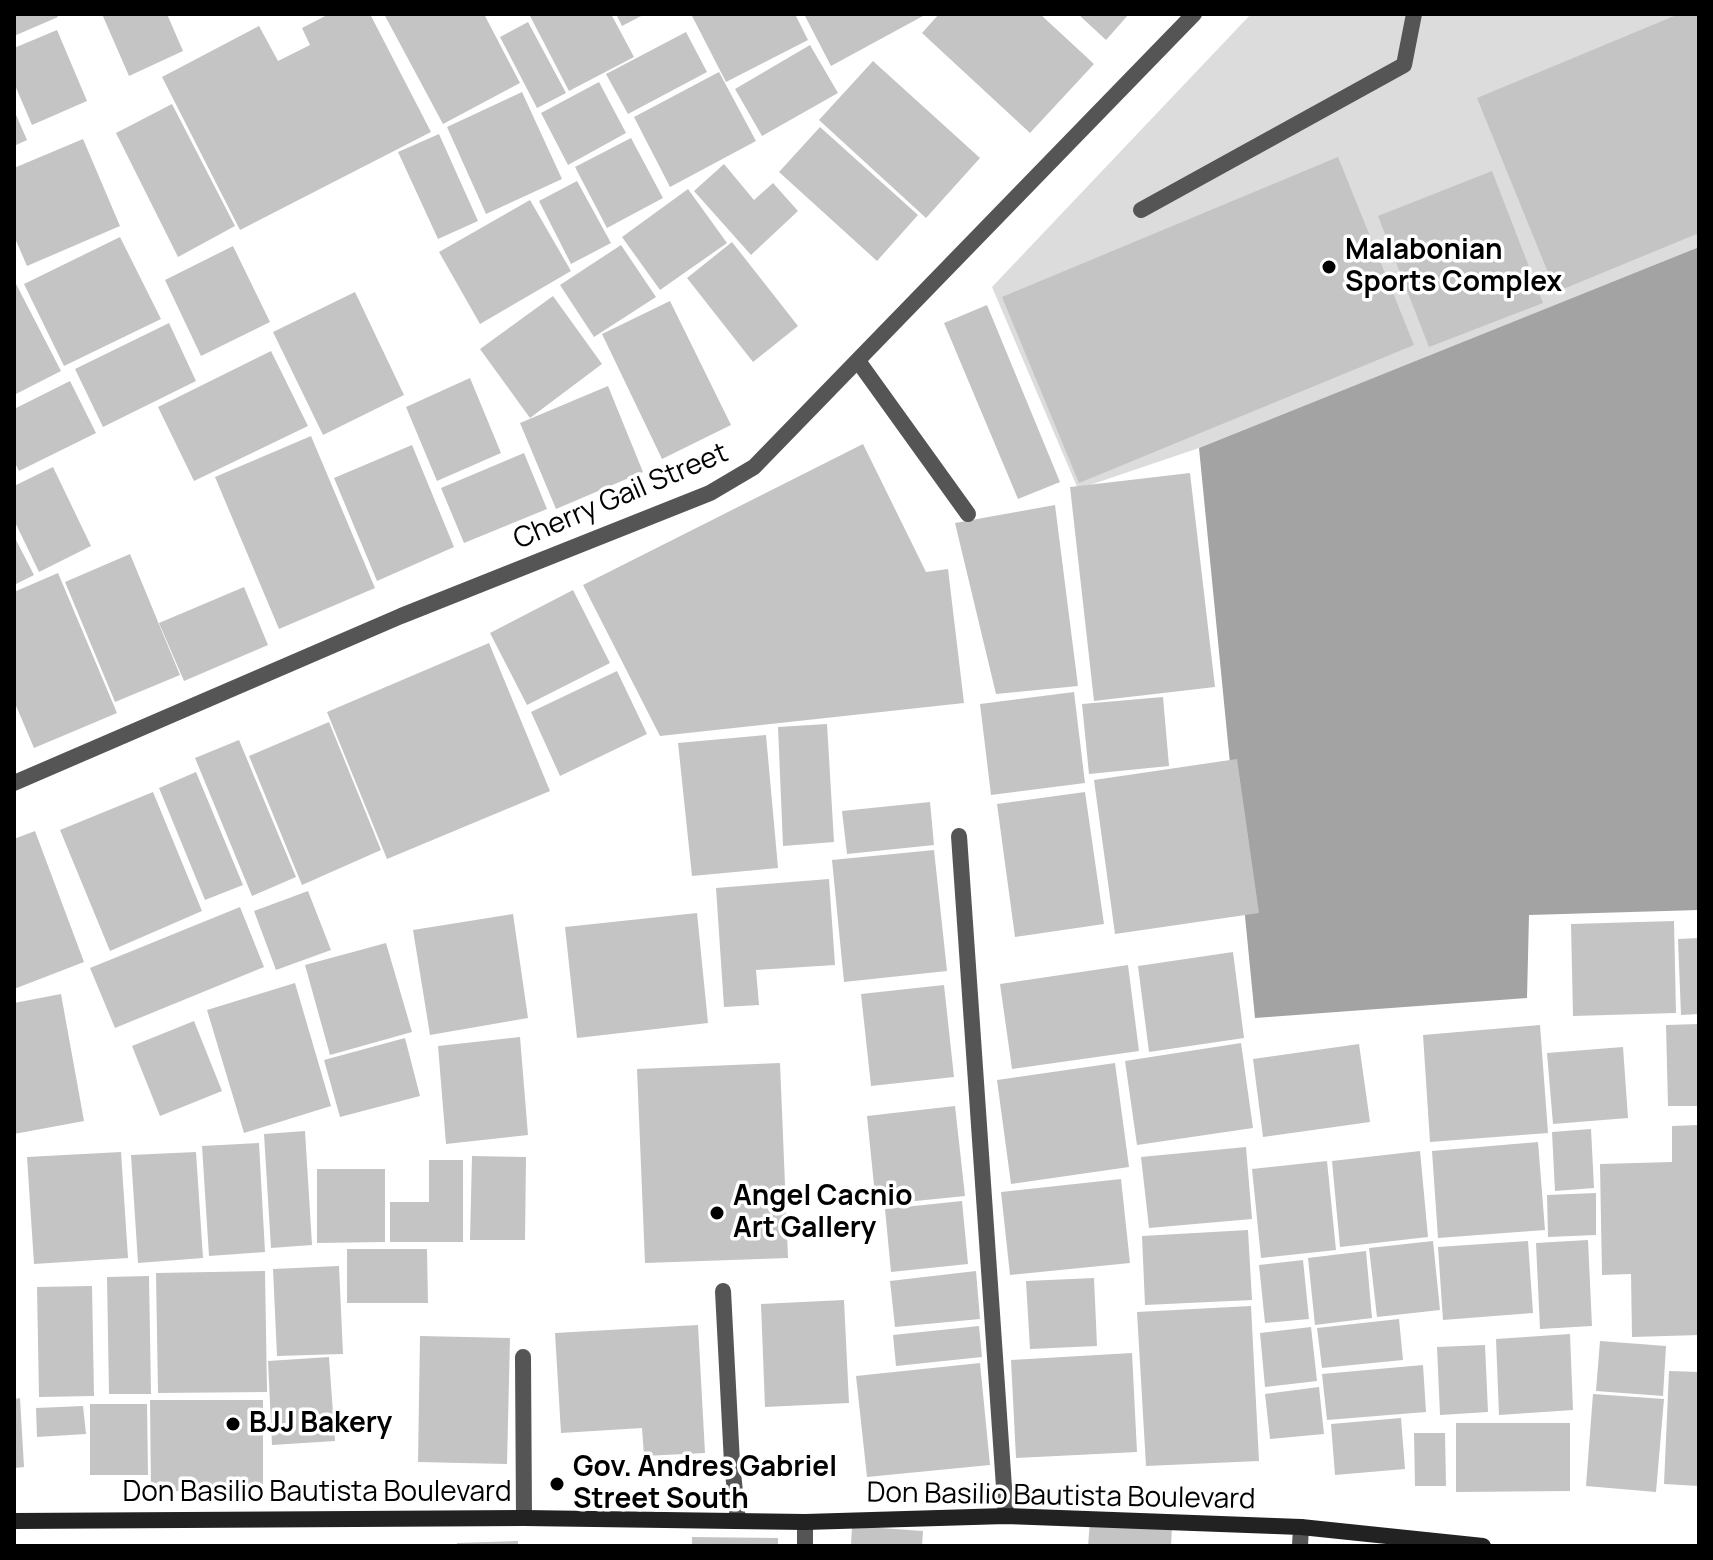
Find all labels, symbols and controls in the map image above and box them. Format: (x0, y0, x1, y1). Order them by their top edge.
place label: Malabonian Sports Complex (1345, 234, 1562, 300)
marker: Malabonian Sports Complex (1320, 258, 1338, 276)
street label: Cherry Gail Street (509, 437, 733, 557)
place label: Angel Cacnio Art Gallery (733, 1180, 912, 1246)
marker: Angel Cacnio Art Gallery (708, 1204, 726, 1222)
place label: BJJ Bakery (249, 1407, 392, 1441)
marker: BJJ Bakery (224, 1415, 242, 1433)
place label: Gov. Andres Gabriel Street South (573, 1451, 837, 1517)
marker: Gov. Andres Gabriel Street South (548, 1475, 566, 1493)
street label: Don Basilio Bautista Boulevard (122, 1476, 512, 1510)
street label: Don Basilio Bautista Boulevard (866, 1477, 1256, 1517)

